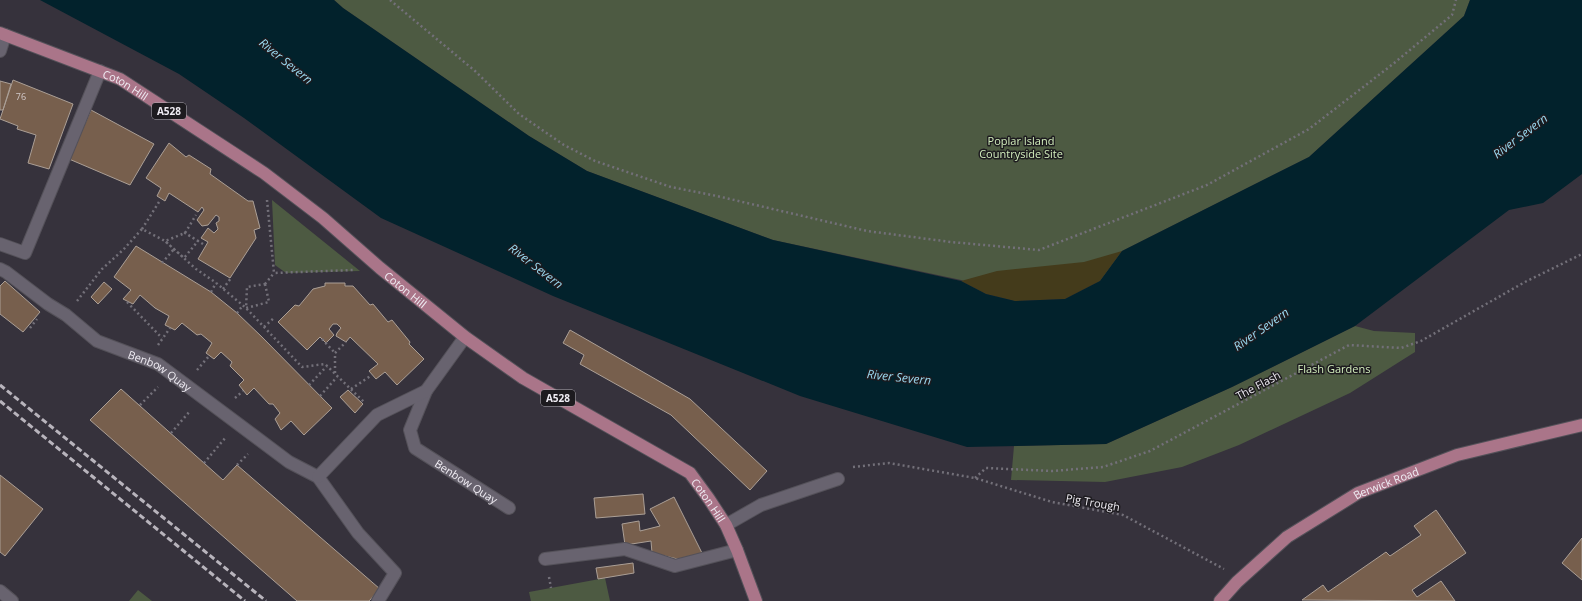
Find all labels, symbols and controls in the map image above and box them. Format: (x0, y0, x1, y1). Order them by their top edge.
water label: River Severn (256, 34, 316, 88)
street label: Coton Hill (101, 66, 151, 103)
house number: 76 (16, 90, 26, 103)
road number: A528 (152, 103, 186, 119)
water label: River Severn (1489, 110, 1551, 162)
park label: Poplar Island Countryside Site (979, 133, 1063, 161)
water label: River Severn (505, 239, 567, 293)
street label: Coton Hill (382, 267, 430, 311)
water label: River Severn (1230, 304, 1292, 354)
street label: Benbow Quay (126, 346, 195, 395)
park label: Flash Gardens (1298, 361, 1370, 376)
water label: River Severn (866, 365, 932, 389)
street label: The Flash (1233, 367, 1283, 403)
road number: A528 (541, 390, 575, 406)
street label: Benbow Quay (432, 455, 501, 507)
street label: Berwick Road (1350, 463, 1421, 502)
street label: Coton Hill (689, 475, 729, 525)
street label: Pig Trough (1065, 490, 1121, 514)

